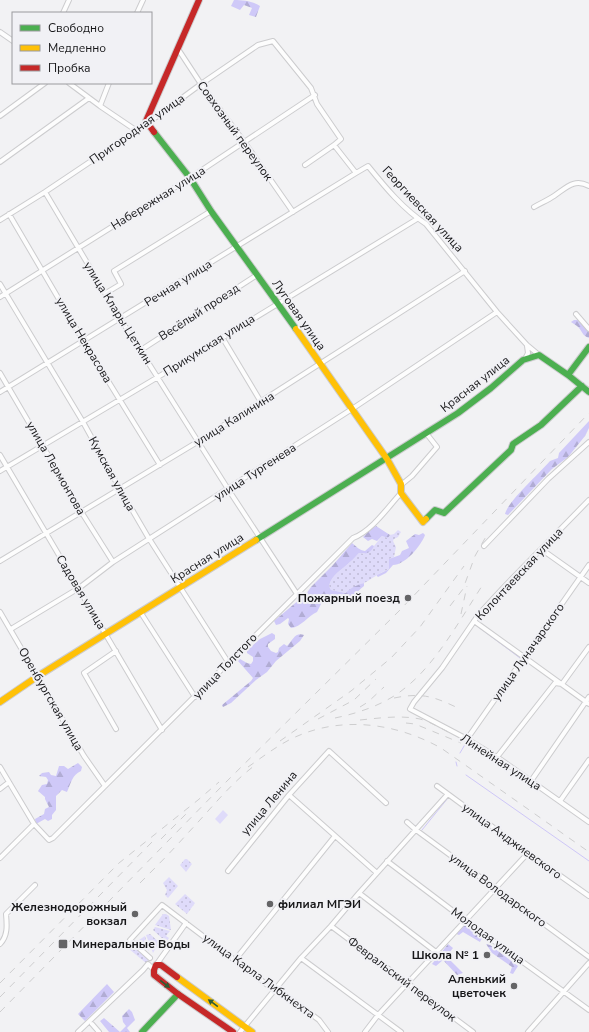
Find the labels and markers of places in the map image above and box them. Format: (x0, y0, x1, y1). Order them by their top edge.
place label: Пожарный поезд (298, 590, 401, 606)
marker: Пожарный поезд (403, 593, 413, 603)
place label: филиал МГЭИ (278, 896, 361, 912)
place label: Железнодорожный вокзал (11, 899, 127, 929)
marker: филиал МГЭИ (265, 899, 275, 909)
marker: Железнодорожный вокзал (130, 909, 140, 919)
place label: Минеральные Воды (72, 936, 190, 952)
marker: Минеральные Воды (57, 938, 69, 950)
place label: Школа № 1 (412, 947, 479, 963)
marker: Школа № 1 (482, 950, 492, 960)
place label: Аленький цветочек (448, 971, 506, 1001)
marker: Аленький цветочек (509, 981, 519, 991)

